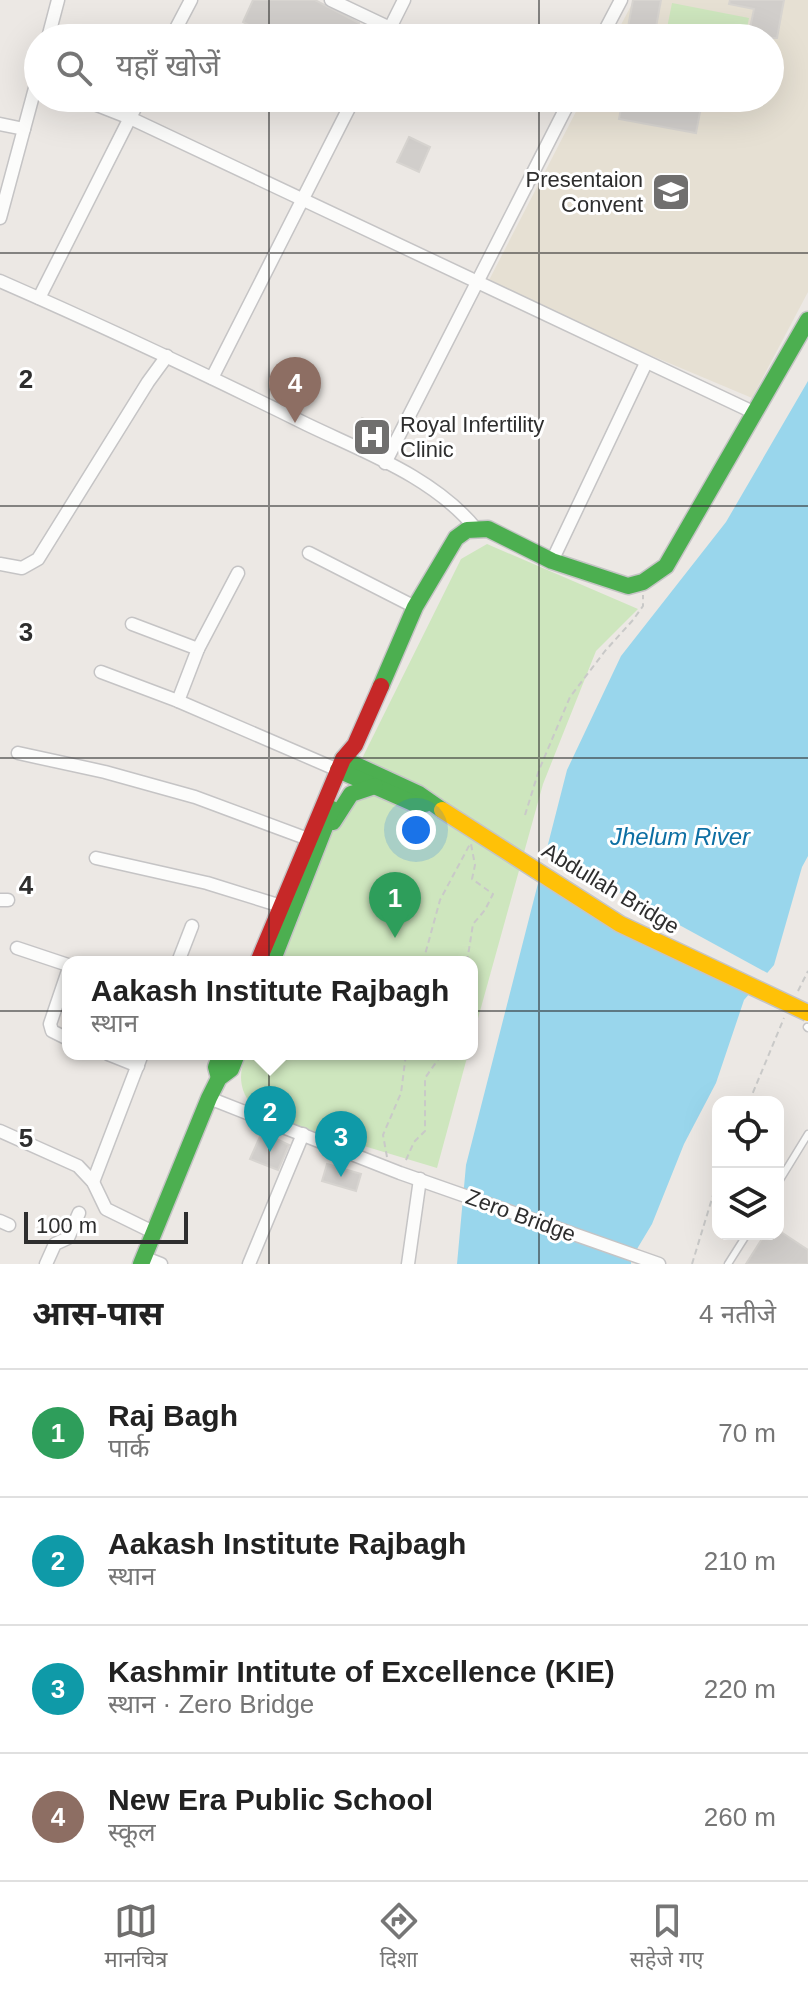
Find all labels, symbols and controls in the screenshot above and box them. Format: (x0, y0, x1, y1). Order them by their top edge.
search box (24, 24, 784, 112)
icon: search (52, 46, 96, 90)
text: यहाँ खोजें (116, 49, 220, 82)
place label: Presentaion Convent (526, 167, 643, 217)
school or university icon: Presentaion Convent (650, 171, 692, 213)
pin: 4 (269, 357, 321, 423)
text: 2 (19, 364, 33, 394)
place label: Royal Infertility Clinic (400, 412, 544, 462)
hospital icon: Royal Infertility Clinic (351, 416, 393, 458)
text: 3 (19, 617, 33, 647)
your location (396, 810, 436, 850)
water label: Jhelum River (609, 823, 751, 850)
street label: Abdullah Bridge (538, 838, 684, 939)
text: 4 (19, 870, 34, 900)
pin: 1 (369, 872, 421, 938)
popup (62, 956, 478, 1060)
text: Aakash Institute Rajbagh (91, 974, 449, 1007)
text: स्थान (91, 1008, 138, 1038)
pin: 2 (244, 1086, 296, 1152)
map controls (712, 1096, 784, 1240)
button: locate (712, 1096, 784, 1168)
pin: 3 (315, 1111, 367, 1177)
text: 5 (19, 1123, 33, 1153)
button: layers (712, 1168, 784, 1240)
street label: Zero Bridge (463, 1184, 579, 1247)
scale bar (24, 1208, 188, 1244)
text: 100 m (36, 1213, 97, 1238)
text: आस-पास (32, 1294, 163, 1332)
text: 4 नतीजे (699, 1299, 776, 1329)
text: Raj Bagh (108, 1399, 238, 1432)
text: 1 (51, 1418, 65, 1448)
text: 70 m (718, 1418, 776, 1448)
text: पार्क (108, 1433, 149, 1463)
text: Aakash Institute Rajbagh (108, 1527, 466, 1560)
text: 2 (51, 1546, 65, 1576)
text: 210 m (704, 1546, 776, 1576)
text: स्थान (108, 1561, 155, 1591)
text: Kashmir Intitute of Excellence (KIE) (108, 1655, 615, 1688)
text: 3 (51, 1674, 65, 1704)
text: 220 m (704, 1674, 776, 1704)
text: स्थान · Zero Bridge (108, 1689, 314, 1719)
text: New Era Public School (108, 1783, 433, 1816)
text: 4 (51, 1802, 65, 1832)
text: 260 m (704, 1802, 776, 1832)
text: स्कूल (108, 1817, 156, 1847)
tab: मानचित्र (105, 1899, 167, 1976)
tab: दिशा (377, 1899, 421, 1976)
tab: सहेजे गए (630, 1899, 703, 1976)

